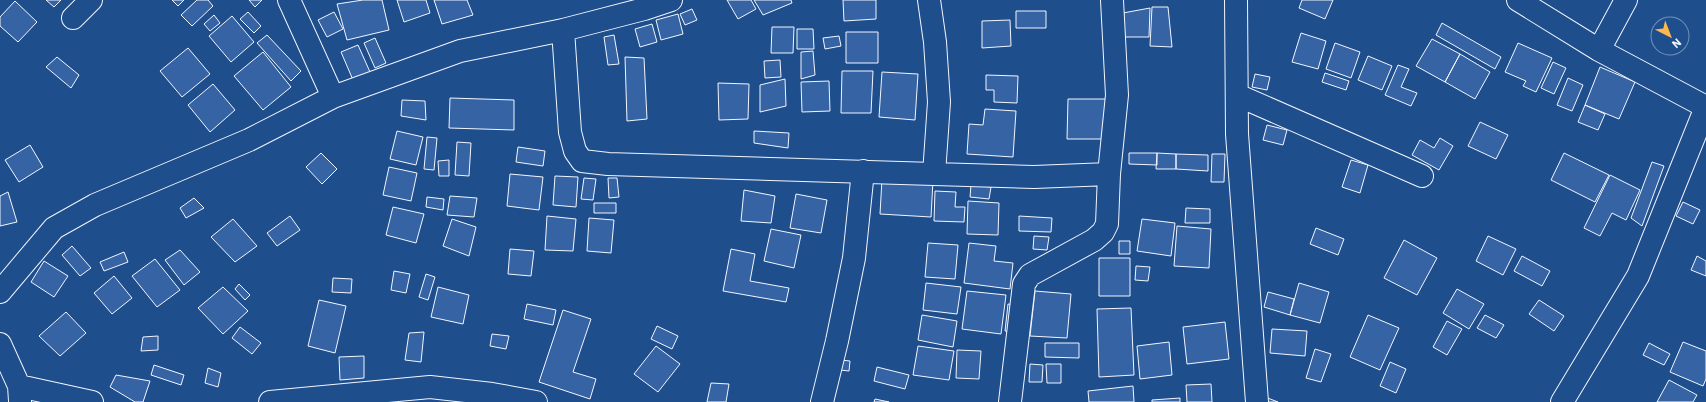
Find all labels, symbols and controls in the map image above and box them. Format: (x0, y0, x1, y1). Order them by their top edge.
north arrow (1650, 16, 1690, 56)
text: N (1669, 36, 1684, 51)

